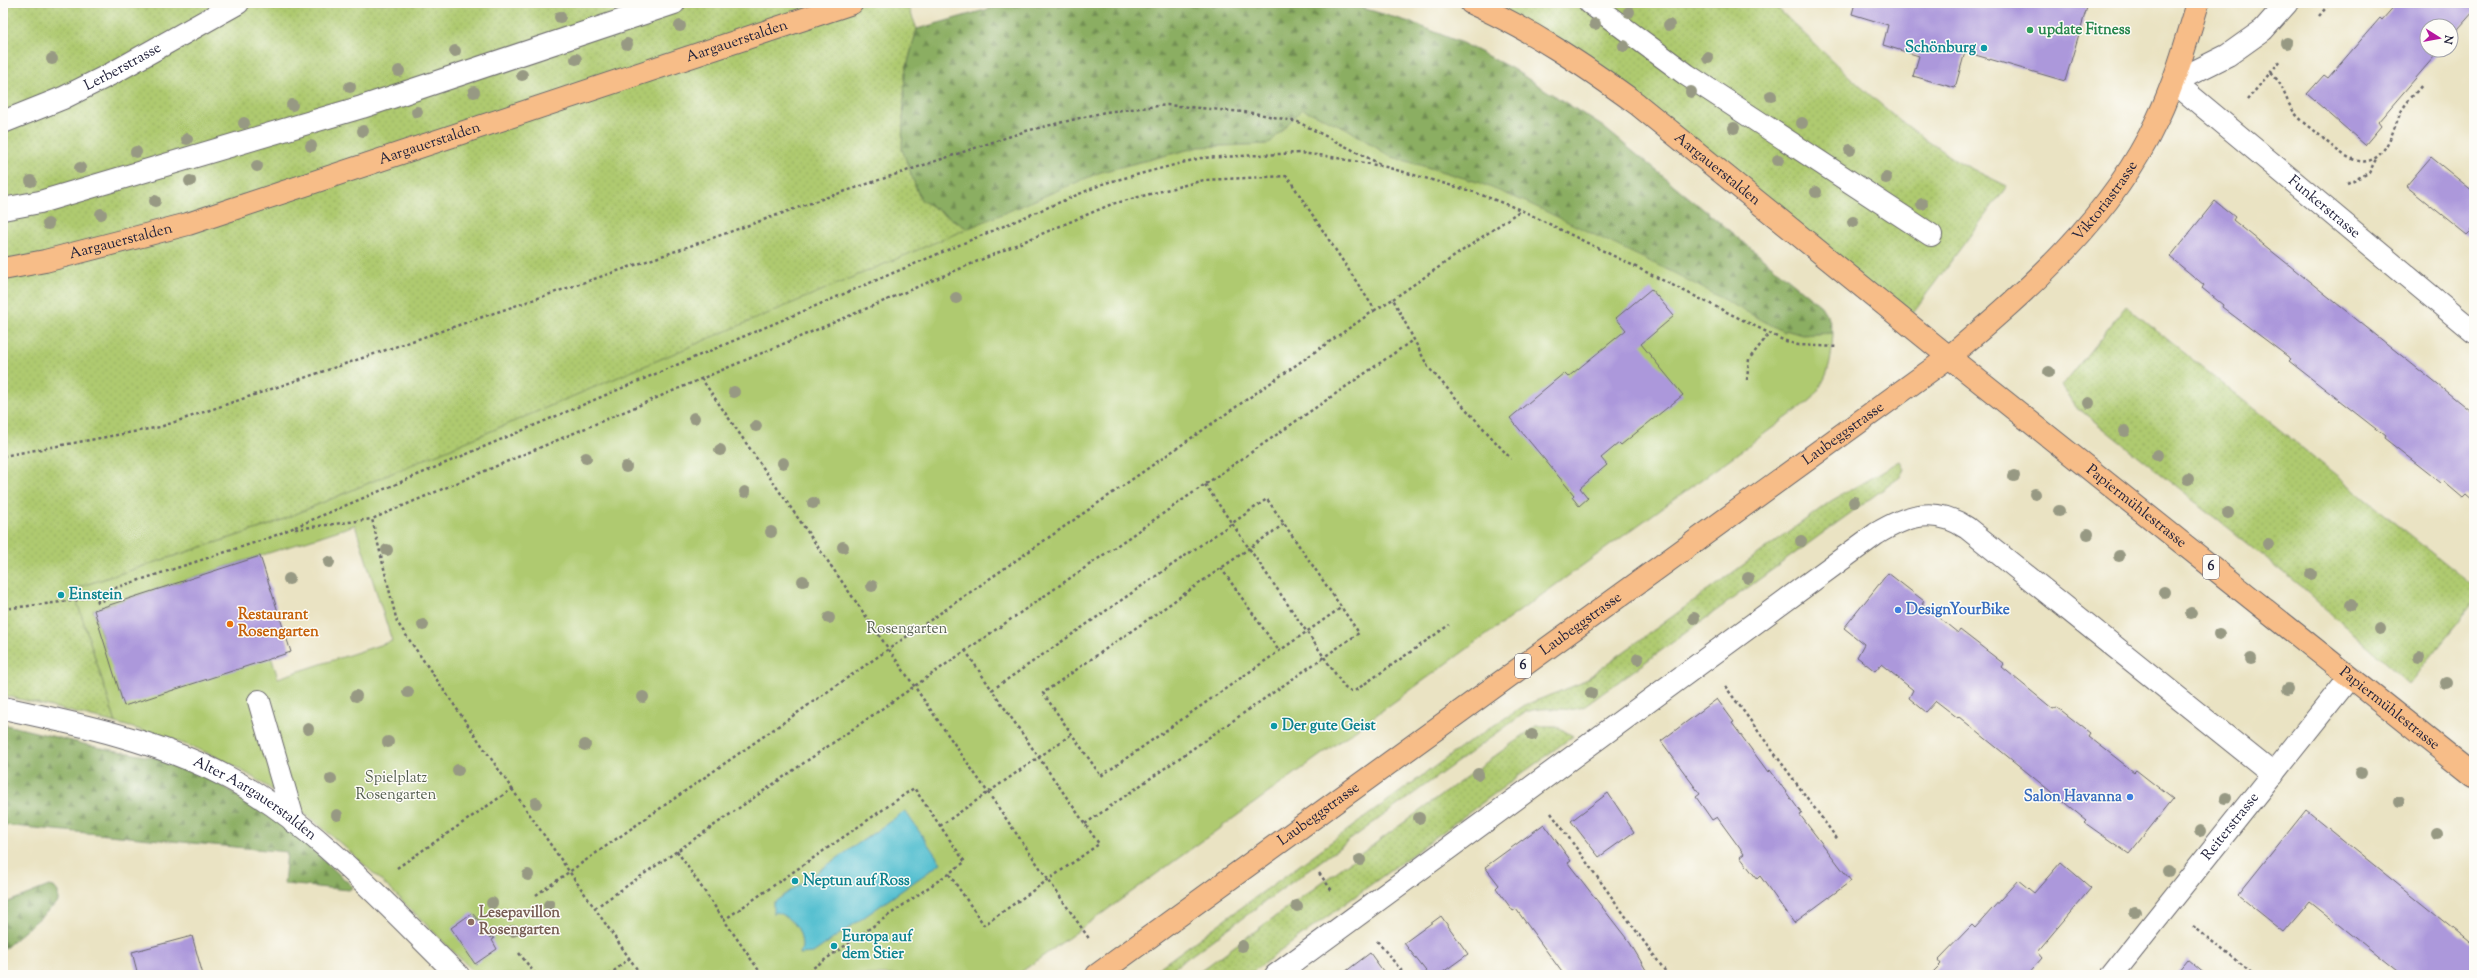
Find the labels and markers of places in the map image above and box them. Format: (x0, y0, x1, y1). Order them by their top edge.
place label: update Fitness (2038, 20, 2131, 41)
marker: update Fitness (2025, 25, 2035, 35)
place label: Schönburg (1905, 38, 1977, 59)
marker: Schönburg (1979, 43, 1989, 53)
place label: Einstein (69, 585, 122, 606)
marker: Einstein (56, 590, 66, 600)
place label: DesignYourBike (1906, 600, 2010, 621)
place label: Restaurant Rosengarten (238, 605, 319, 643)
marker: DesignYourBike (1893, 605, 1903, 615)
marker: Restaurant Rosengarten (225, 619, 235, 629)
place label: Der gute Geist (1282, 716, 1376, 737)
marker: Der gute Geist (1269, 721, 1279, 731)
place label: Salon Havanna (2024, 787, 2122, 808)
marker: Salon Havanna (2125, 792, 2135, 802)
place label: Neptun auf Ross (803, 871, 910, 892)
marker: Neptun auf Ross (790, 876, 800, 886)
place label: Lesepavillon Rosengarten (479, 903, 560, 941)
marker: Lesepavillon Rosengarten (466, 917, 476, 927)
place label: Europa auf dem Stier (842, 927, 914, 965)
marker: Europa auf dem Stier (829, 941, 839, 951)

